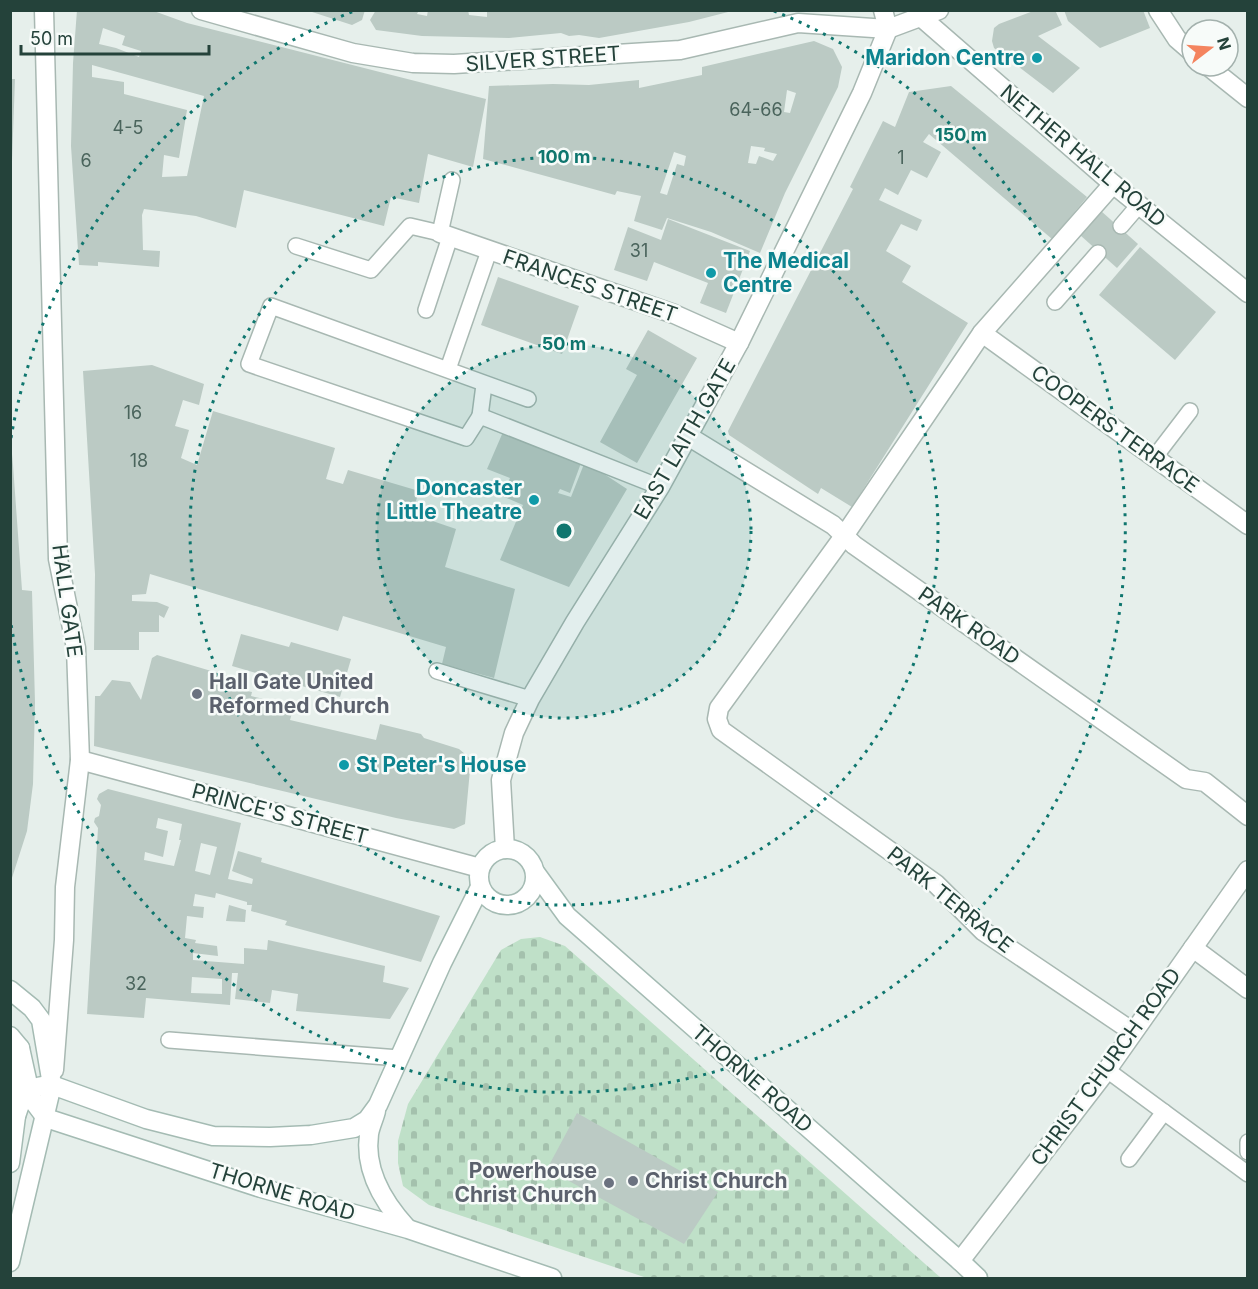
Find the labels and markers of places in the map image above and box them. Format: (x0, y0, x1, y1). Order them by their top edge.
place label: Maridon Centre (865, 45, 1025, 70)
marker: Maridon Centre (1030, 51, 1044, 65)
place label: The Medical Centre (723, 248, 849, 297)
marker: The Medical Centre (704, 266, 718, 280)
place label: Doncaster Little Theatre (386, 475, 522, 524)
marker: Doncaster Little Theatre (527, 493, 541, 507)
centre of rings (554, 521, 574, 541)
place label: Hall Gate United Reformed Church (209, 669, 390, 718)
marker: Hall Gate United Reformed Church (190, 687, 204, 701)
place label: St Peter's House (356, 752, 527, 777)
marker: St Peter's House (337, 758, 351, 772)
place label: Powerhouse Christ Church (454, 1158, 597, 1207)
place label: Christ Church (645, 1168, 788, 1193)
marker: Christ Church (626, 1174, 640, 1188)
marker: Powerhouse Christ Church (602, 1176, 616, 1190)

